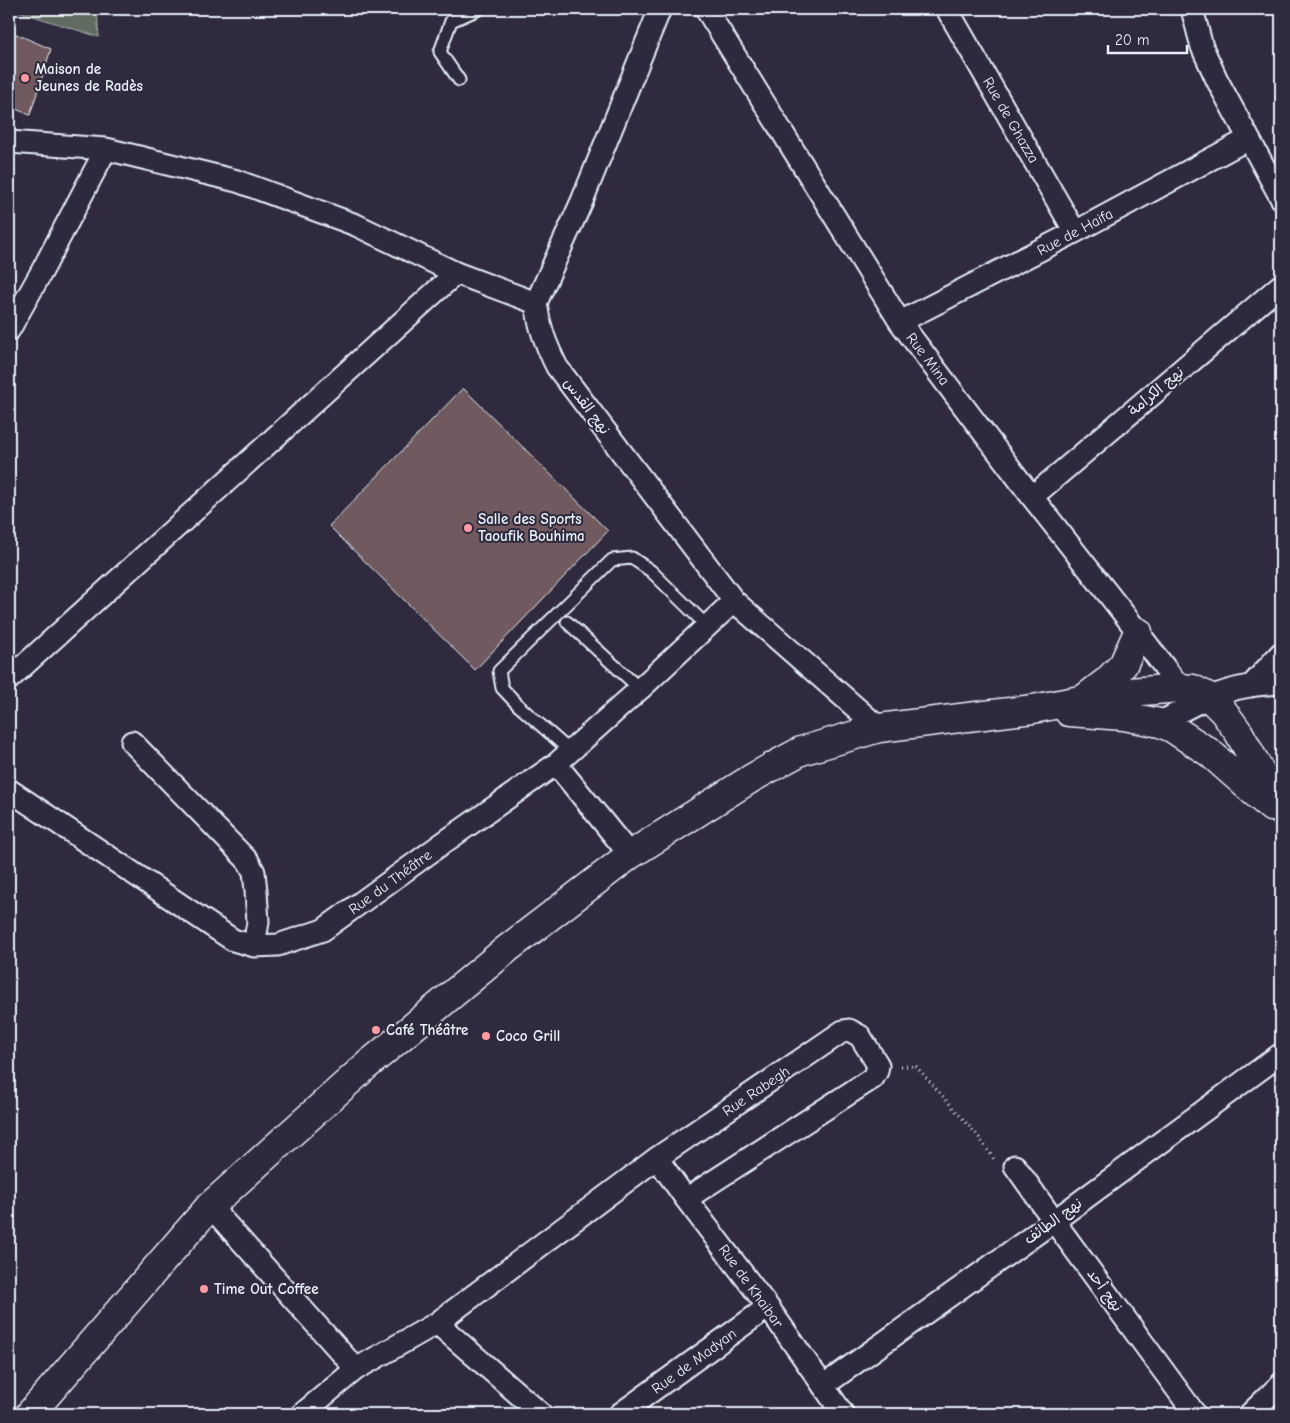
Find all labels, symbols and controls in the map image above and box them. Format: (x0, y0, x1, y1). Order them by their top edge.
scale bar (1108, 22, 1186, 54)
text: 20 m (1115, 31, 1149, 49)
place label: Maison de Jeunes de Radès (35, 60, 143, 95)
marker: Maison de Jeunes de Radès (19, 72, 31, 84)
street label: Rue de Ghazza (979, 74, 1043, 166)
street label: Rue de Haifa (1034, 205, 1116, 259)
street label: Rue Mina (902, 329, 954, 389)
street label: نهج الكرامة (1125, 363, 1188, 420)
street label: نهج القدس (559, 374, 614, 439)
place label: Salle des Sports Taoufik Bouhima (478, 510, 585, 545)
marker: Salle des Sports Taoufik Bouhima (462, 522, 474, 534)
street label: Rue du Théâtre (345, 846, 435, 918)
place label: Café Théâtre (386, 1021, 468, 1039)
marker: Café Théâtre (370, 1024, 382, 1036)
place label: Coco Grill (496, 1027, 560, 1045)
marker: Coco Grill (480, 1030, 492, 1042)
street label: Rue Rabegh (719, 1062, 793, 1120)
street label: نهج الطائف (1020, 1194, 1086, 1249)
street label: Rue de Khaibar (715, 1241, 787, 1331)
street label: نهج أحد (1083, 1265, 1127, 1316)
place label: Time Out Coffee (214, 1280, 319, 1298)
marker: Time Out Coffee (198, 1283, 210, 1295)
street label: Rue de Madyan (648, 1324, 740, 1398)

